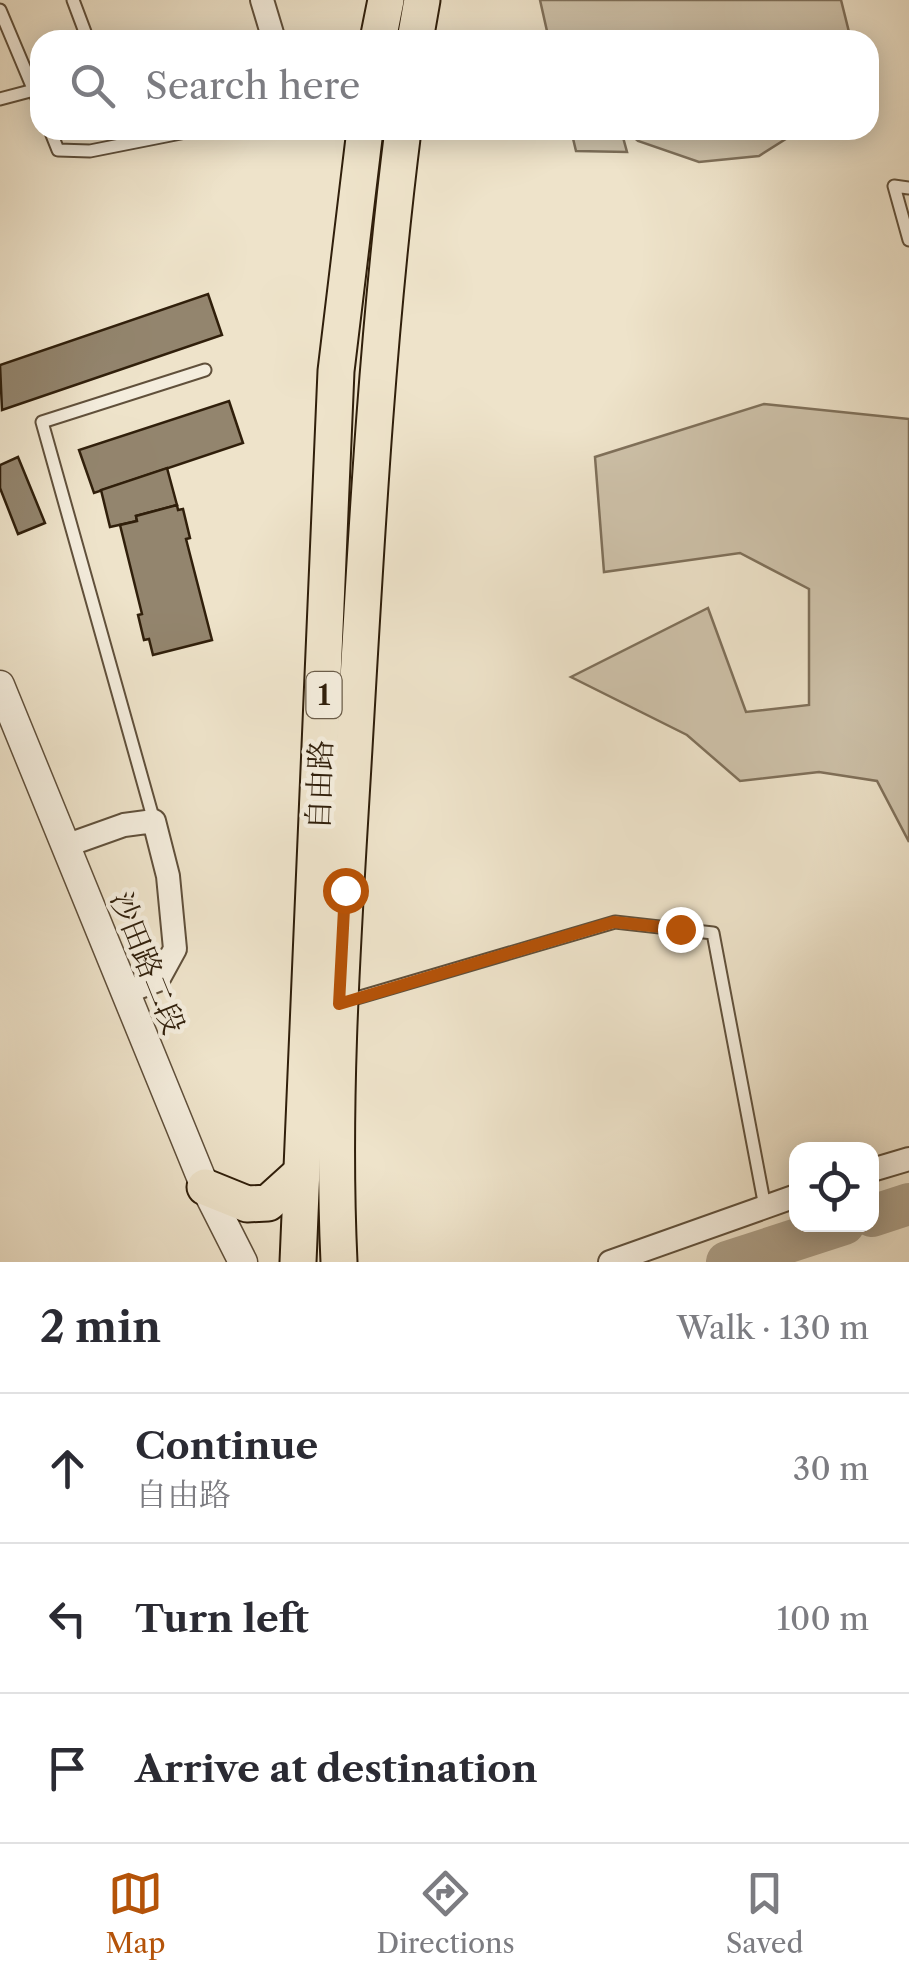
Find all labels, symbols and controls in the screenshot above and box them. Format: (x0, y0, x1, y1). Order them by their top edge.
search box (30, 30, 879, 140)
icon: search (65, 58, 120, 113)
text: Search here (145, 62, 360, 109)
road number: 1 (306, 672, 342, 718)
street label: 自由路 (299, 739, 340, 831)
route start (323, 868, 369, 914)
street label: 沙田路二段 (102, 886, 193, 1039)
route end (658, 907, 704, 953)
map controls (789, 1142, 879, 1232)
button: locate (789, 1142, 879, 1232)
text: 2 min (40, 1301, 161, 1353)
text: Walk · 130 m (677, 1308, 869, 1347)
text: Continue (135, 1422, 318, 1469)
icon: ahead (40, 1441, 95, 1496)
text: 30 m (793, 1449, 869, 1488)
text: 自由路 (135, 1475, 231, 1514)
icon: left (40, 1591, 95, 1646)
text: Turn left (135, 1595, 309, 1642)
text: 100 m (777, 1599, 869, 1638)
icon: arrive (40, 1741, 95, 1796)
text: Arrive at destination (135, 1745, 538, 1792)
tab: Map (105, 1866, 166, 1960)
tab: Directions (376, 1866, 515, 1960)
tab: Saved (726, 1866, 804, 1960)

